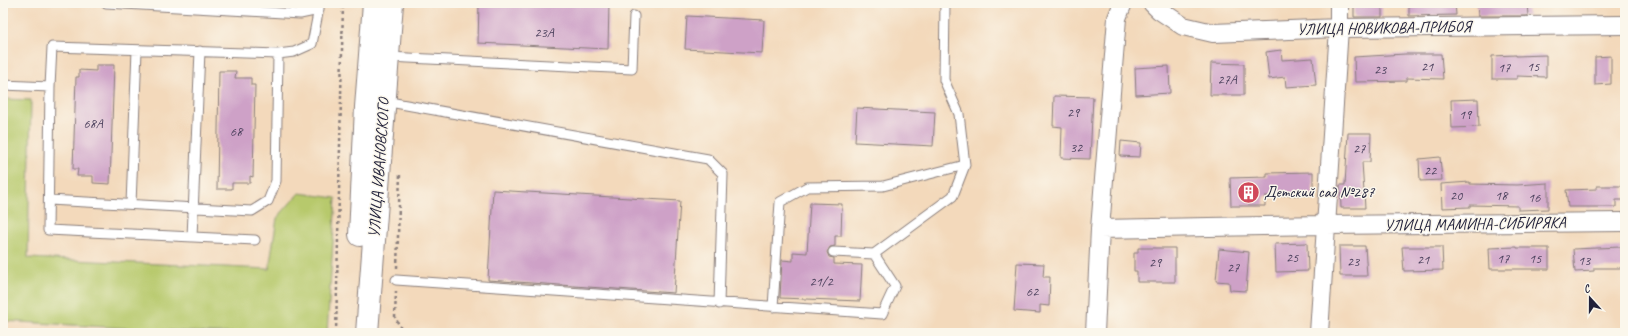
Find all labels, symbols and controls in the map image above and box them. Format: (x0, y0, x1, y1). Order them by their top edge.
street label: УЛИЦА НОВИКОВА-ПРИБОЯ (1297, 16, 1474, 40)
house number: 23А (534, 24, 555, 41)
house number: 21 (1421, 58, 1434, 75)
house number: 15 (1527, 58, 1540, 75)
house number: 17 (1498, 59, 1511, 76)
house number: 23 (1374, 61, 1388, 78)
house number: 27А (1217, 71, 1238, 88)
street label: УЛИЦА ИВАНОВСКОГО (364, 96, 394, 238)
house number: 29 (1067, 104, 1081, 121)
house number: 19 (1459, 106, 1473, 123)
house number: 68А (83, 115, 104, 132)
house number: 68 (230, 123, 244, 140)
house number: 32 (1070, 139, 1084, 156)
house number: 27 (1353, 140, 1366, 157)
house number: 22 (1424, 162, 1438, 179)
building icon: Детский сад №287 (1235, 179, 1261, 205)
place label: Детский сад №287 (1264, 182, 1375, 202)
house number: 20 (1450, 187, 1464, 204)
house number: 18 (1495, 187, 1509, 204)
house number: 16 (1528, 189, 1541, 206)
street label: УЛИЦА МАМИНА-СИБИРЯКА (1384, 212, 1567, 236)
house number: 25 (1286, 249, 1299, 266)
house number: 17 (1497, 250, 1510, 267)
house number: 15 (1529, 250, 1542, 267)
house number: 21 (1417, 251, 1430, 268)
house number: 13 (1578, 252, 1592, 269)
house number: 23 (1347, 253, 1361, 270)
house number: 29 (1149, 254, 1163, 271)
house number: 27 (1227, 259, 1240, 276)
house number: 21/2 (809, 273, 834, 290)
north arrow (1570, 278, 1610, 318)
text: С (1581, 281, 1593, 296)
house number: 62 (1026, 283, 1040, 300)

